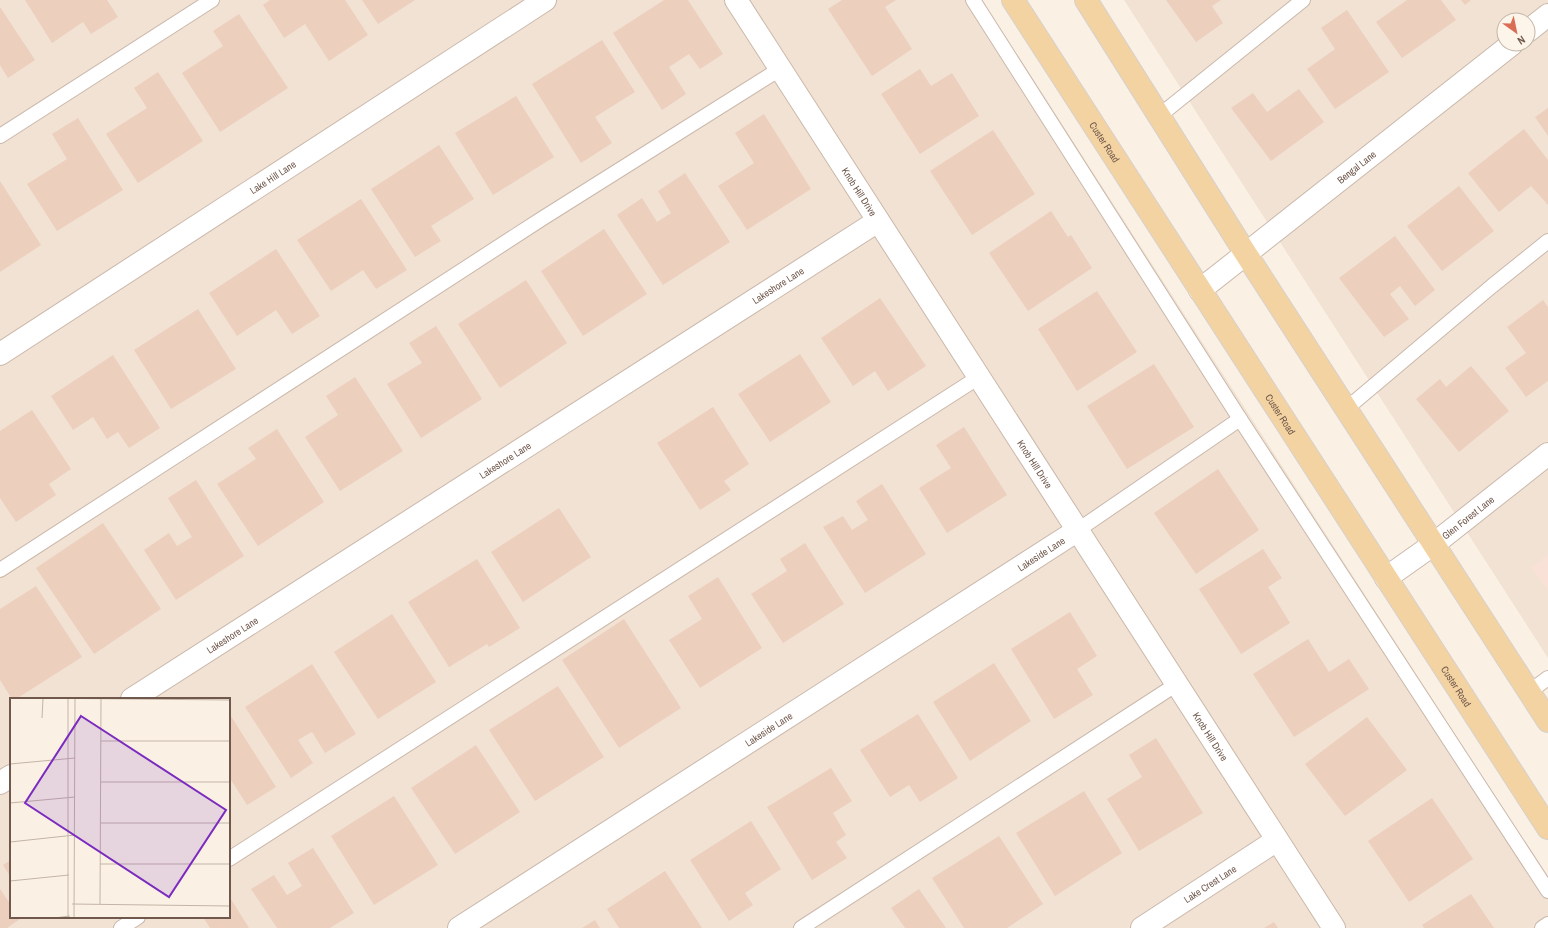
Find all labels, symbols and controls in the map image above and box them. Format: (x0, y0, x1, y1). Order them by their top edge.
north arrow (1496, 12, 1536, 52)
text: N (1515, 33, 1528, 48)
street label: Custer Road (1087, 119, 1123, 165)
street label: Bengal Lane (1334, 147, 1379, 186)
street label: Lake Hill Lane (247, 157, 298, 197)
street label: Knob Hill Drive (839, 165, 880, 219)
street label: Lakeshore Lane (750, 264, 806, 307)
street label: Custer Road (1263, 391, 1299, 437)
street label: Knob Hill Drive (1015, 437, 1056, 491)
street label: Lakeshore Lane (477, 438, 534, 481)
street label: Glen Forest Lane (1439, 492, 1497, 542)
street label: Lakeside Lane (1015, 533, 1068, 574)
street label: Lakeshore Lane (204, 613, 261, 656)
street label: Custer Road (1438, 663, 1474, 709)
inset map (10, 698, 230, 918)
street label: Lakeside Lane (742, 709, 795, 749)
street label: Knob Hill Drive (1190, 710, 1231, 763)
street label: Lake Crest Lane (1181, 862, 1239, 906)

